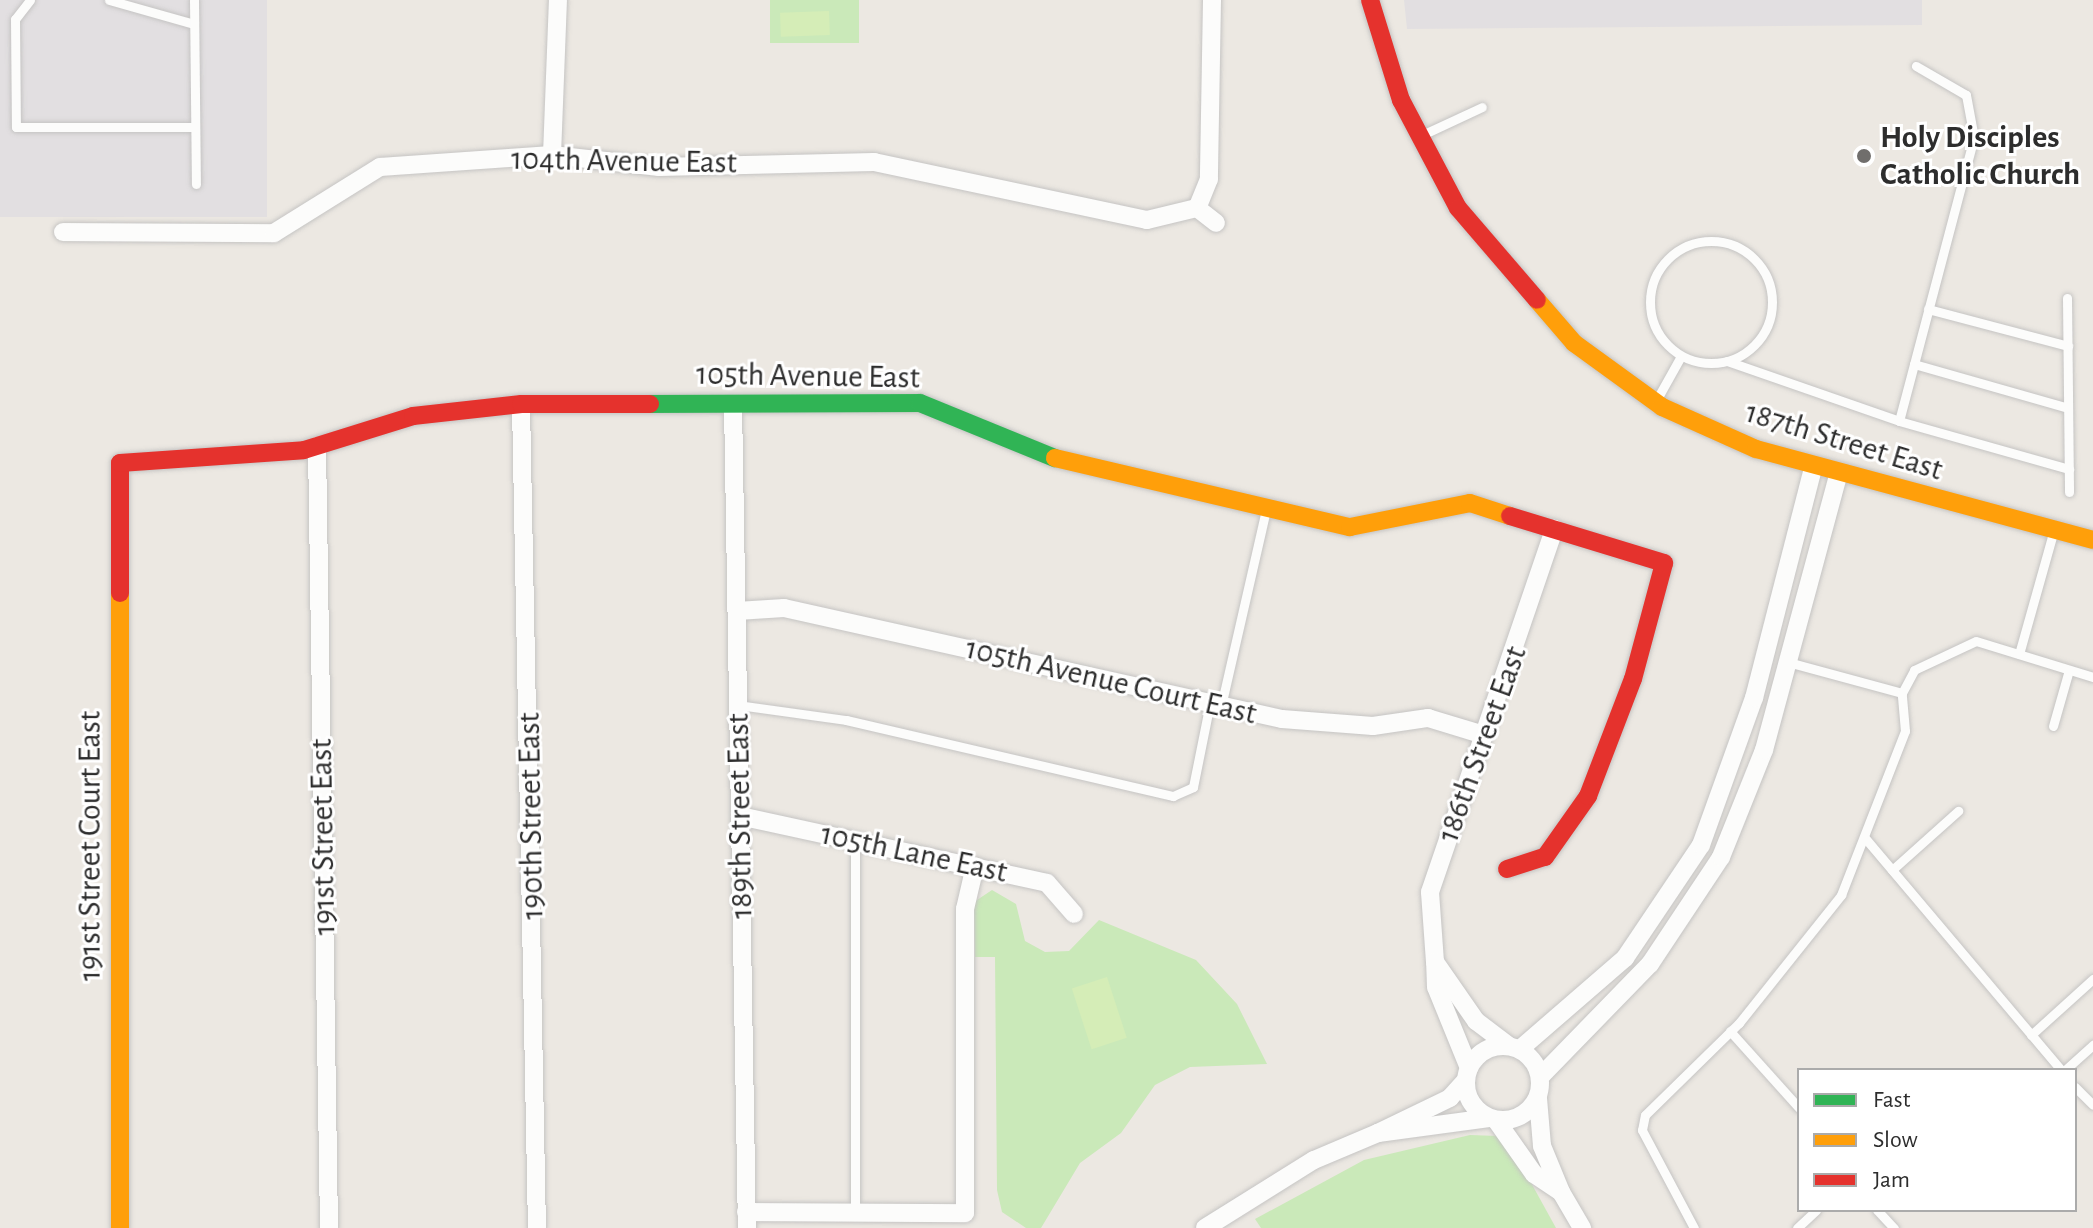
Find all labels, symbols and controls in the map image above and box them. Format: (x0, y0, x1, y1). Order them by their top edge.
place label: Holy Disciples Catholic Church (1880, 119, 2080, 194)
street label: 104th Avenue East (511, 140, 737, 182)
marker: Holy Disciples Catholic Church (1855, 147, 1873, 165)
street label: 105th Avenue East (696, 355, 920, 397)
street label: 187th Street East (1741, 393, 1947, 489)
street label: 105th Avenue Court East (962, 629, 1260, 733)
street label: 186th Street East (1429, 641, 1535, 847)
street label: 191st Street Court East (71, 711, 109, 981)
street label: 190th Street East (510, 712, 552, 920)
street label: 189th Street East (719, 713, 761, 919)
street label: 191st Street East (302, 738, 344, 936)
street label: 105th Lane East (817, 815, 1011, 891)
legend (1797, 1068, 2077, 1212)
text: Fast (1873, 1088, 1910, 1112)
text: Slow (1873, 1128, 1918, 1152)
text: Jam (1873, 1168, 1910, 1192)

